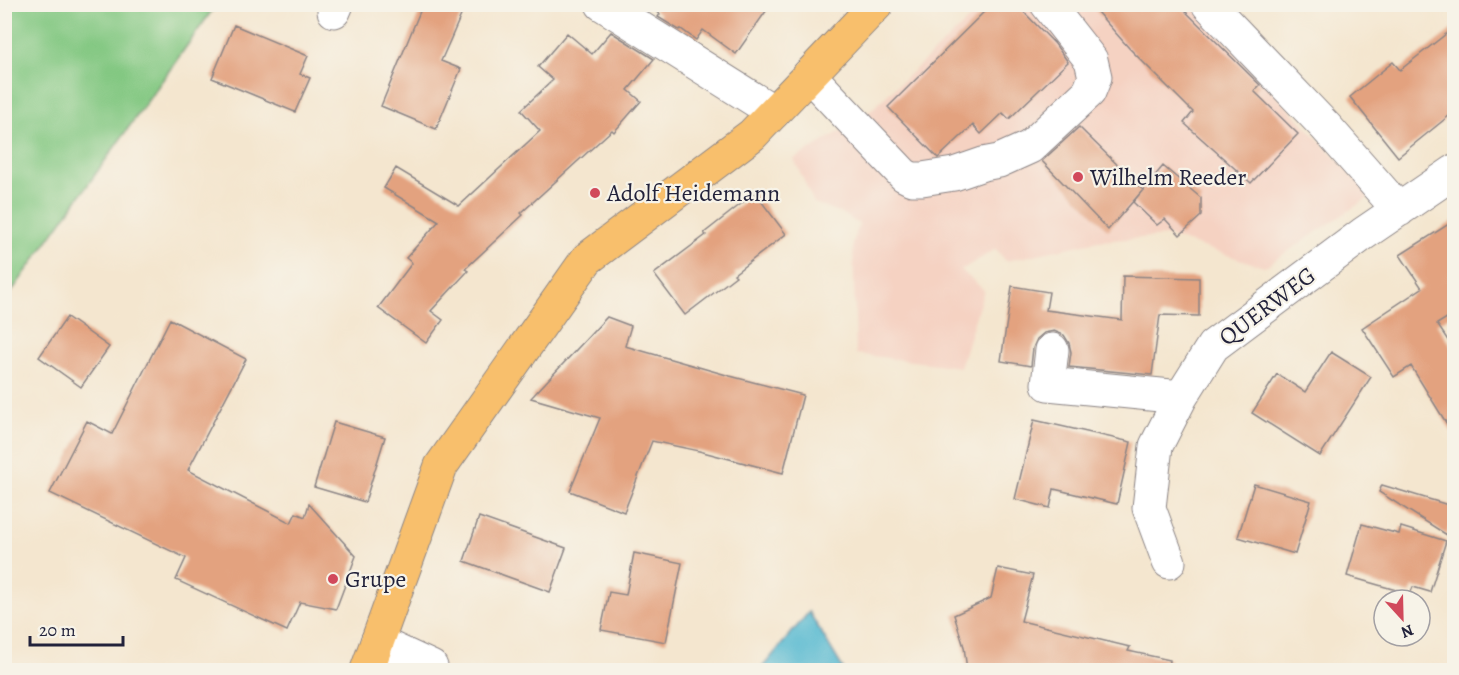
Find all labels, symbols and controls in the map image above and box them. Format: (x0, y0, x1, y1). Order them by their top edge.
place label: Wilhelm Reeder (1089, 161, 1246, 193)
marker: Wilhelm Reeder (1071, 170, 1085, 184)
place label: Adolf Heidemann (606, 177, 780, 209)
marker: Adolf Heidemann (588, 186, 602, 200)
street label: QUERWEG (1212, 259, 1322, 353)
place label: Grupe (345, 563, 406, 595)
marker: Grupe (326, 572, 340, 586)
north arrow (1372, 588, 1432, 648)
scale bar (30, 609, 123, 647)
text: 20 m (39, 618, 76, 642)
text: N (1397, 619, 1417, 643)

